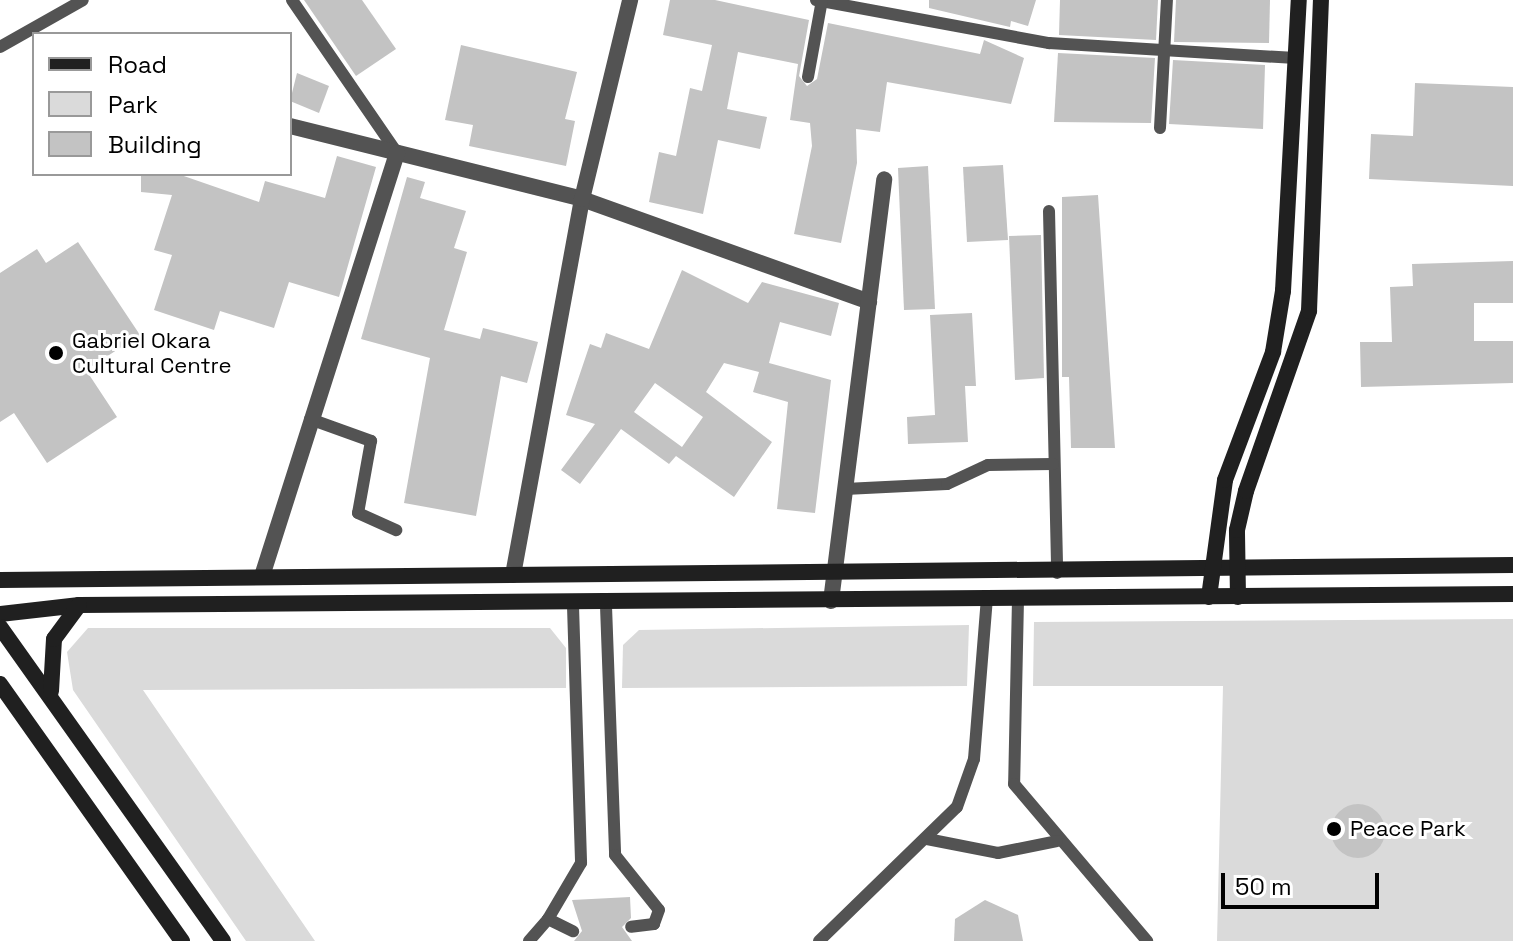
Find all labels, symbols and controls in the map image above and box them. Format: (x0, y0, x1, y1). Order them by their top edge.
legend (32, 32, 292, 176)
text: Road (108, 49, 167, 80)
text: Park (108, 89, 158, 120)
text: Building (108, 129, 202, 160)
place label: Gabriel Okara Cultural Centre (72, 327, 232, 378)
marker: Gabriel Okara Cultural Centre (47, 344, 65, 362)
place label: Peace Park (1350, 816, 1466, 842)
marker: Peace Park (1325, 820, 1343, 838)
scale bar (1225, 857, 1383, 907)
text: 50 m (1235, 871, 1292, 902)

